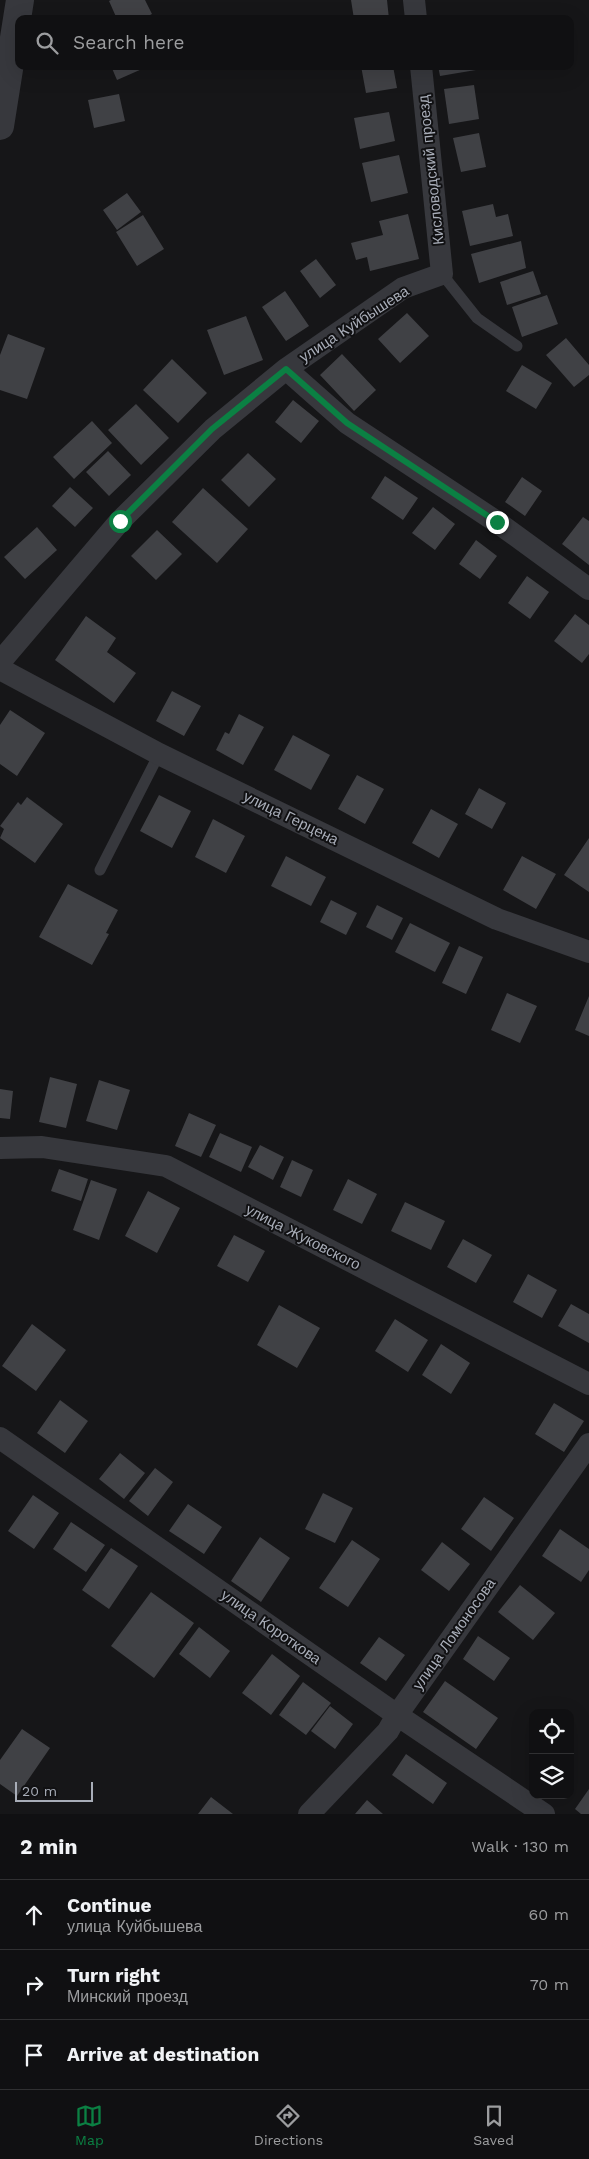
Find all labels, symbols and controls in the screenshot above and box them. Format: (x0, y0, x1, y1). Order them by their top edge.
search box (15, 15, 574, 70)
icon: search (33, 29, 61, 57)
text: Search here (73, 31, 184, 54)
street label: Кисловодский проезд (414, 94, 448, 246)
street label: улица Куйбышева (296, 282, 413, 366)
route start (109, 510, 132, 533)
route end (486, 511, 509, 534)
street label: улица Герцена (241, 787, 342, 849)
street label: улица Жуковского (243, 1200, 363, 1274)
street label: улица Ломоносова (409, 1574, 500, 1693)
street label: улица Короткова (218, 1586, 325, 1669)
map controls (529, 1709, 574, 1799)
button: locate (529, 1709, 574, 1754)
button: layers (529, 1754, 574, 1799)
scale bar (15, 1779, 92, 1802)
text: 20 m (22, 1783, 57, 1799)
text: 2 min (20, 1834, 77, 1859)
text: Walk · 130 m (471, 1837, 569, 1856)
text: Continue (67, 1894, 151, 1917)
icon: ahead (20, 1901, 48, 1929)
text: 60 m (529, 1905, 569, 1924)
text: улица Куйбышева (67, 1917, 202, 1936)
text: Turn right (67, 1964, 160, 1987)
icon: right (20, 1971, 48, 1999)
text: 70 m (530, 1975, 569, 1994)
text: Минский проезд (67, 1987, 188, 2006)
icon: arrive (20, 2041, 48, 2069)
text: Arrive at destination (67, 2043, 259, 2066)
tab: Map (75, 2102, 104, 2148)
tab: Directions (254, 2102, 323, 2148)
tab: Saved (473, 2102, 514, 2148)

